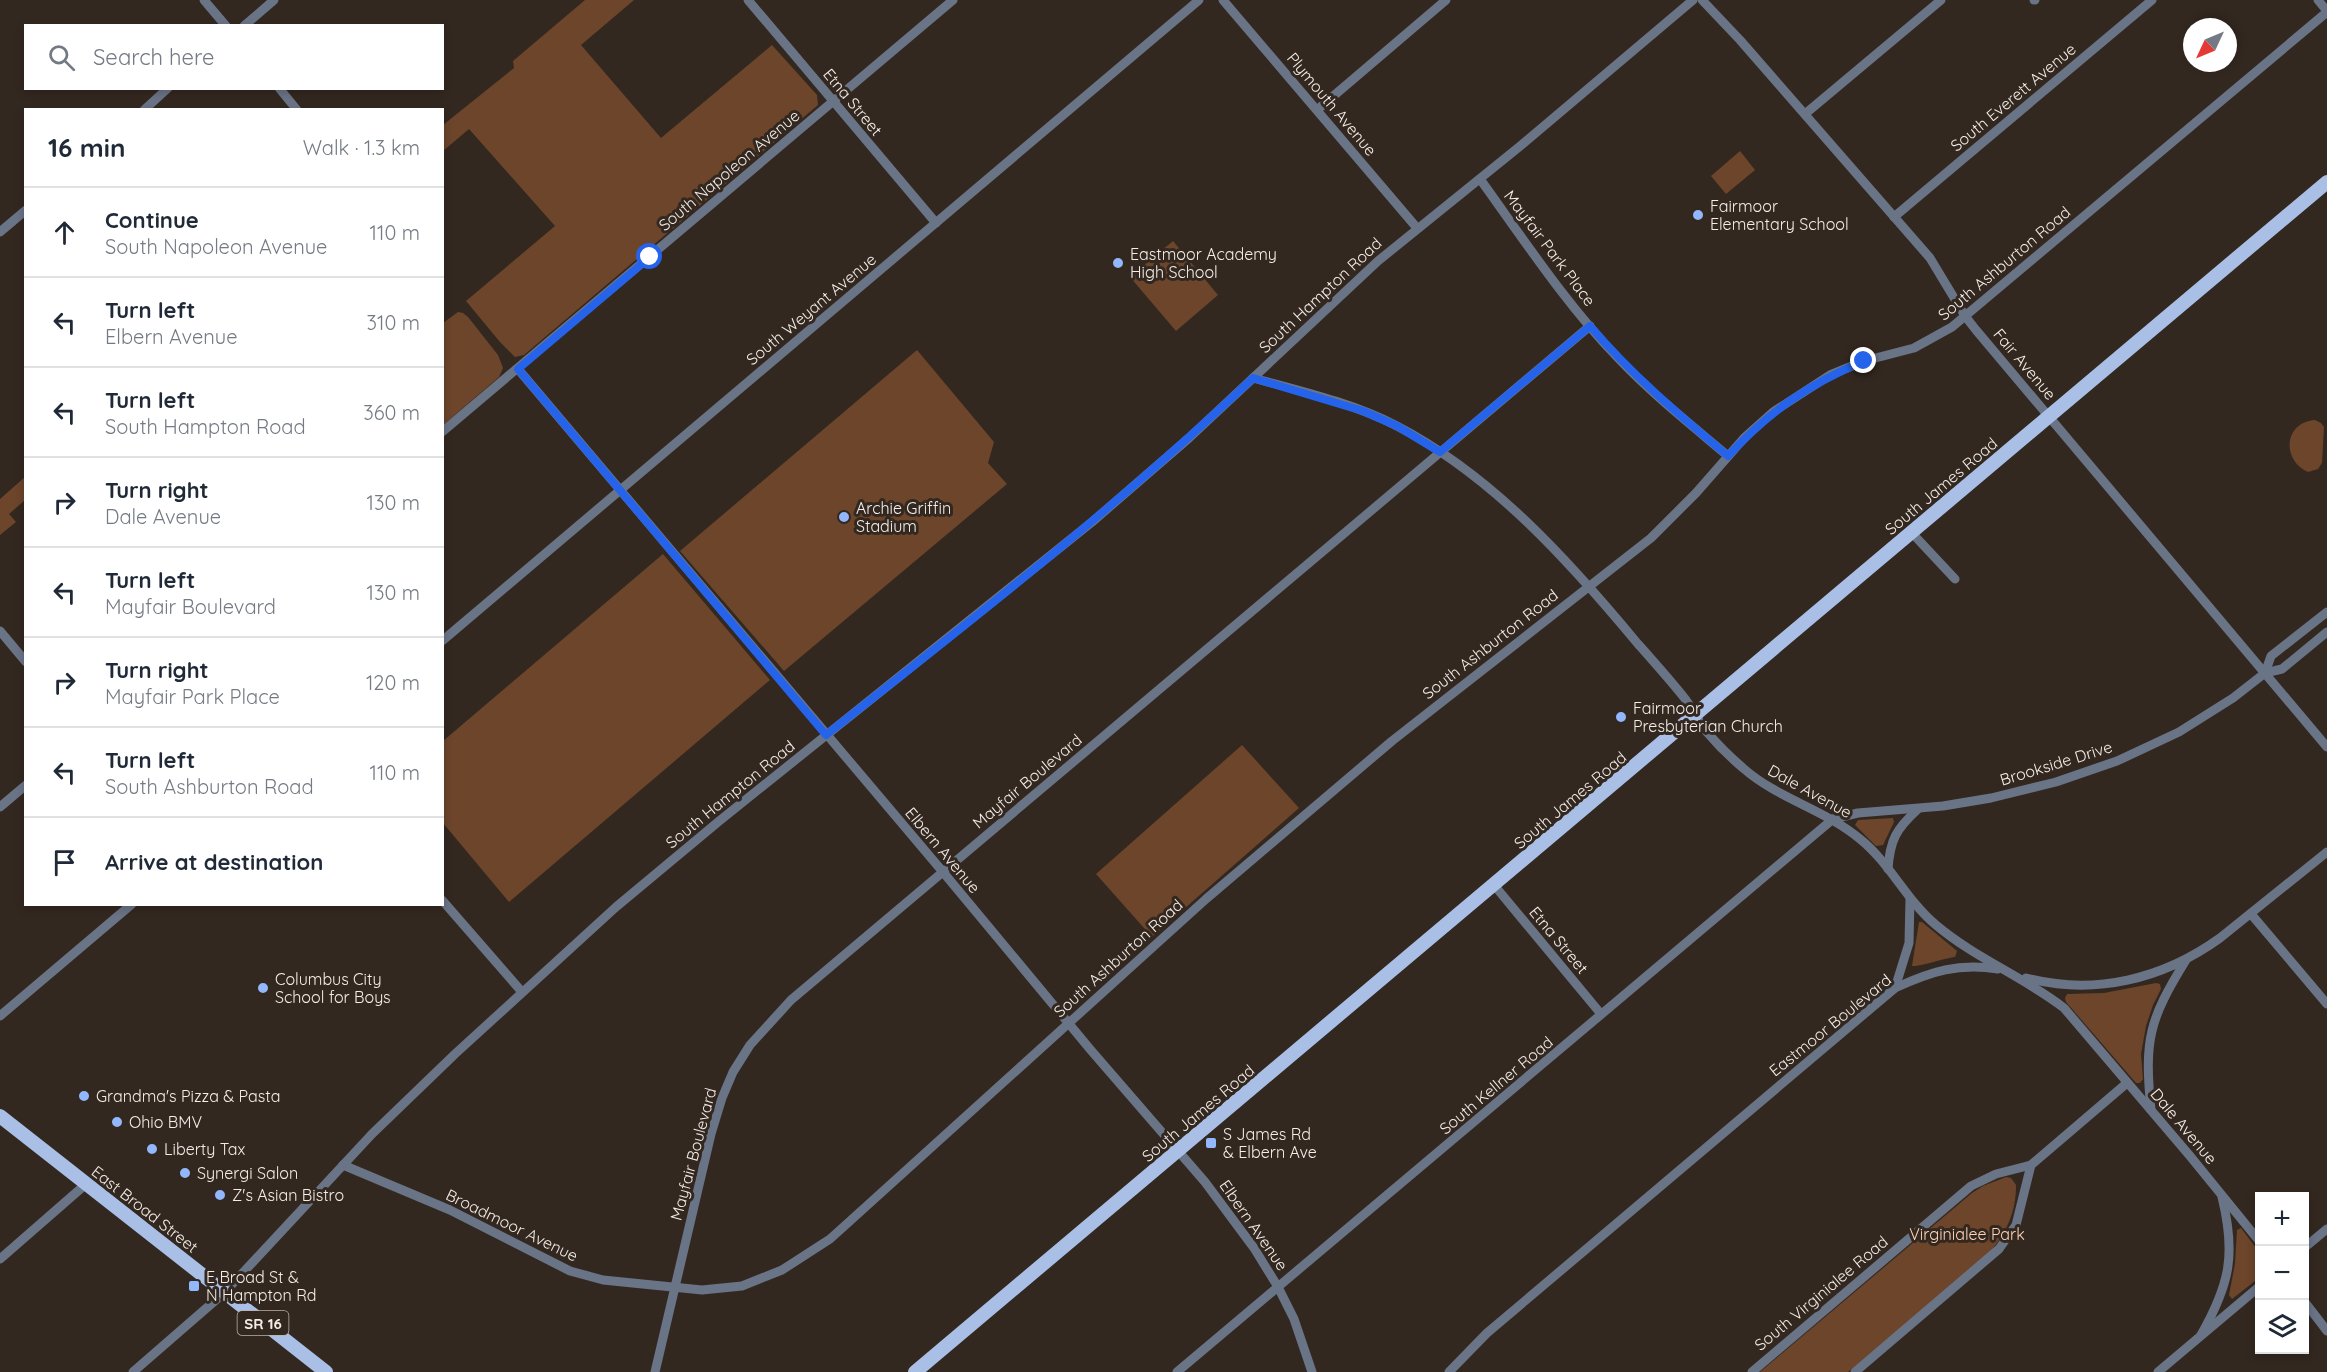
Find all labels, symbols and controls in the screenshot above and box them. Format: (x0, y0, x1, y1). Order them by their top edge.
north arrow (2183, 18, 2237, 72)
search box (24, 24, 444, 90)
street label: South Everett Avenue (1946, 39, 2080, 155)
icon: search (45, 41, 78, 74)
text: Search here (93, 43, 214, 71)
street label: Plymouth Avenue (1283, 48, 1381, 160)
street label: Etna Street (819, 64, 887, 140)
street label: South Napoleon Avenue (654, 105, 804, 235)
text: 16 min (48, 131, 125, 164)
text: Walk · 1.3 km (303, 135, 420, 160)
street label: Mayfair Park Place (1500, 186, 1600, 310)
place label: Fairmoor Elementary School (1710, 196, 1849, 234)
street label: South Ashburton Road (1934, 202, 2074, 324)
text: Continue (105, 206, 199, 234)
marker: Fairmoor Elementary School (1691, 208, 1705, 222)
icon: ahead (48, 216, 81, 249)
text: 110 m (370, 220, 420, 245)
street label: South Hampton Road (1255, 233, 1385, 357)
text: South Napoleon Avenue (105, 234, 327, 259)
route start (636, 243, 662, 269)
place label: Eastmoor Academy High School (1130, 244, 1277, 282)
street label: South Weyant Avenue (742, 249, 880, 369)
marker: Eastmoor Academy High School (1111, 256, 1125, 270)
text: Turn left (105, 296, 195, 324)
icon: left (48, 306, 81, 339)
text: 310 m (367, 310, 420, 335)
text: Elbern Avenue (105, 324, 238, 349)
street label: Fair Avenue (1989, 324, 2061, 404)
route end (1850, 347, 1876, 373)
text: Turn left (105, 386, 195, 414)
icon: left (48, 396, 81, 429)
text: 360 m (363, 400, 420, 425)
text: South Hampton Road (105, 414, 306, 439)
street label: South James Road (1881, 433, 2001, 539)
text: Turn right (105, 476, 209, 504)
icon: right (48, 486, 81, 519)
text: 130 m (367, 490, 420, 515)
place label: Archie Griffin Stadium (856, 498, 951, 536)
text: Dale Avenue (105, 504, 221, 529)
marker: Archie Griffin Stadium (837, 510, 851, 524)
text: Turn left (105, 566, 195, 594)
icon: left (48, 576, 81, 609)
text: 130 m (367, 580, 420, 605)
street label: South Ashburton Road (1418, 585, 1562, 703)
text: Mayfair Boulevard (105, 594, 276, 619)
text: Turn right (105, 656, 209, 684)
icon: right (48, 666, 81, 699)
text: 120 m (366, 670, 420, 695)
text: Mayfair Park Place (105, 684, 280, 709)
place label: Fairmoor Presbyterian Church (1633, 698, 1783, 736)
marker: Fairmoor Presbyterian Church (1614, 710, 1628, 724)
street label: Mayfair Boulevard (968, 729, 1086, 833)
street label: South Hampton Road (661, 736, 799, 852)
street label: Brookside Drive (1997, 736, 2115, 790)
text: Turn left (105, 746, 195, 774)
street label: South James Road (1510, 747, 1630, 853)
icon: left (48, 756, 81, 789)
text: 110 m (370, 760, 420, 785)
street label: Dale Avenue (1765, 760, 1855, 822)
text: South Ashburton Road (105, 774, 314, 799)
street label: Elbern Avenue (901, 803, 985, 897)
icon: arrive (48, 846, 81, 879)
text: Arrive at destination (105, 848, 323, 876)
street label: South Ashburton Road (1049, 895, 1187, 1021)
street label: Etna Street (1525, 902, 1593, 978)
place label: Columbus City School for Boys (275, 969, 391, 1007)
street label: Eastmoor Boulevard (1765, 970, 1895, 1080)
marker: Columbus City School for Boys (256, 981, 270, 995)
street label: South Kellner Road (1435, 1032, 1557, 1138)
street label: South James Road (1138, 1060, 1258, 1166)
street label: Dale Avenue (2146, 1084, 2222, 1168)
street label: Mayfair Boulevard (666, 1085, 720, 1223)
place label: Grandma's Pizza & Pasta (96, 1086, 280, 1106)
marker: Grandma's Pizza & Pasta (77, 1089, 91, 1103)
place label: Ohio BMV (129, 1112, 202, 1132)
marker: Ohio BMV (110, 1115, 124, 1129)
place label: S James Rd & Elbern Ave (1223, 1124, 1317, 1162)
marker: S James Rd & Elbern Ave (1204, 1136, 1218, 1150)
place label: Liberty Tax (164, 1139, 245, 1159)
marker: Liberty Tax (145, 1142, 159, 1156)
street label: East Broad Street (88, 1161, 202, 1257)
place label: Synergi Salon (197, 1163, 298, 1183)
marker: Synergi Salon (178, 1166, 192, 1180)
street label: Elbern Avenue (1215, 1176, 1293, 1274)
street label: Broadmoor Avenue (443, 1184, 581, 1266)
place label: Z's Asian Bistro (232, 1185, 344, 1205)
marker: Z's Asian Bistro (213, 1188, 227, 1202)
map controls (2255, 1192, 2309, 1354)
button: + (2255, 1192, 2309, 1246)
park label: Virginialee Park (1909, 1224, 2025, 1244)
street label: South Virginialee Road (1750, 1231, 1892, 1355)
button: − (2255, 1246, 2309, 1300)
place label: E Broad St & N Hampton Rd (206, 1267, 316, 1305)
marker: E Broad St & N Hampton Rd (187, 1279, 201, 1293)
button: layers (2255, 1300, 2309, 1354)
road number: SR 16 (238, 1311, 288, 1335)

